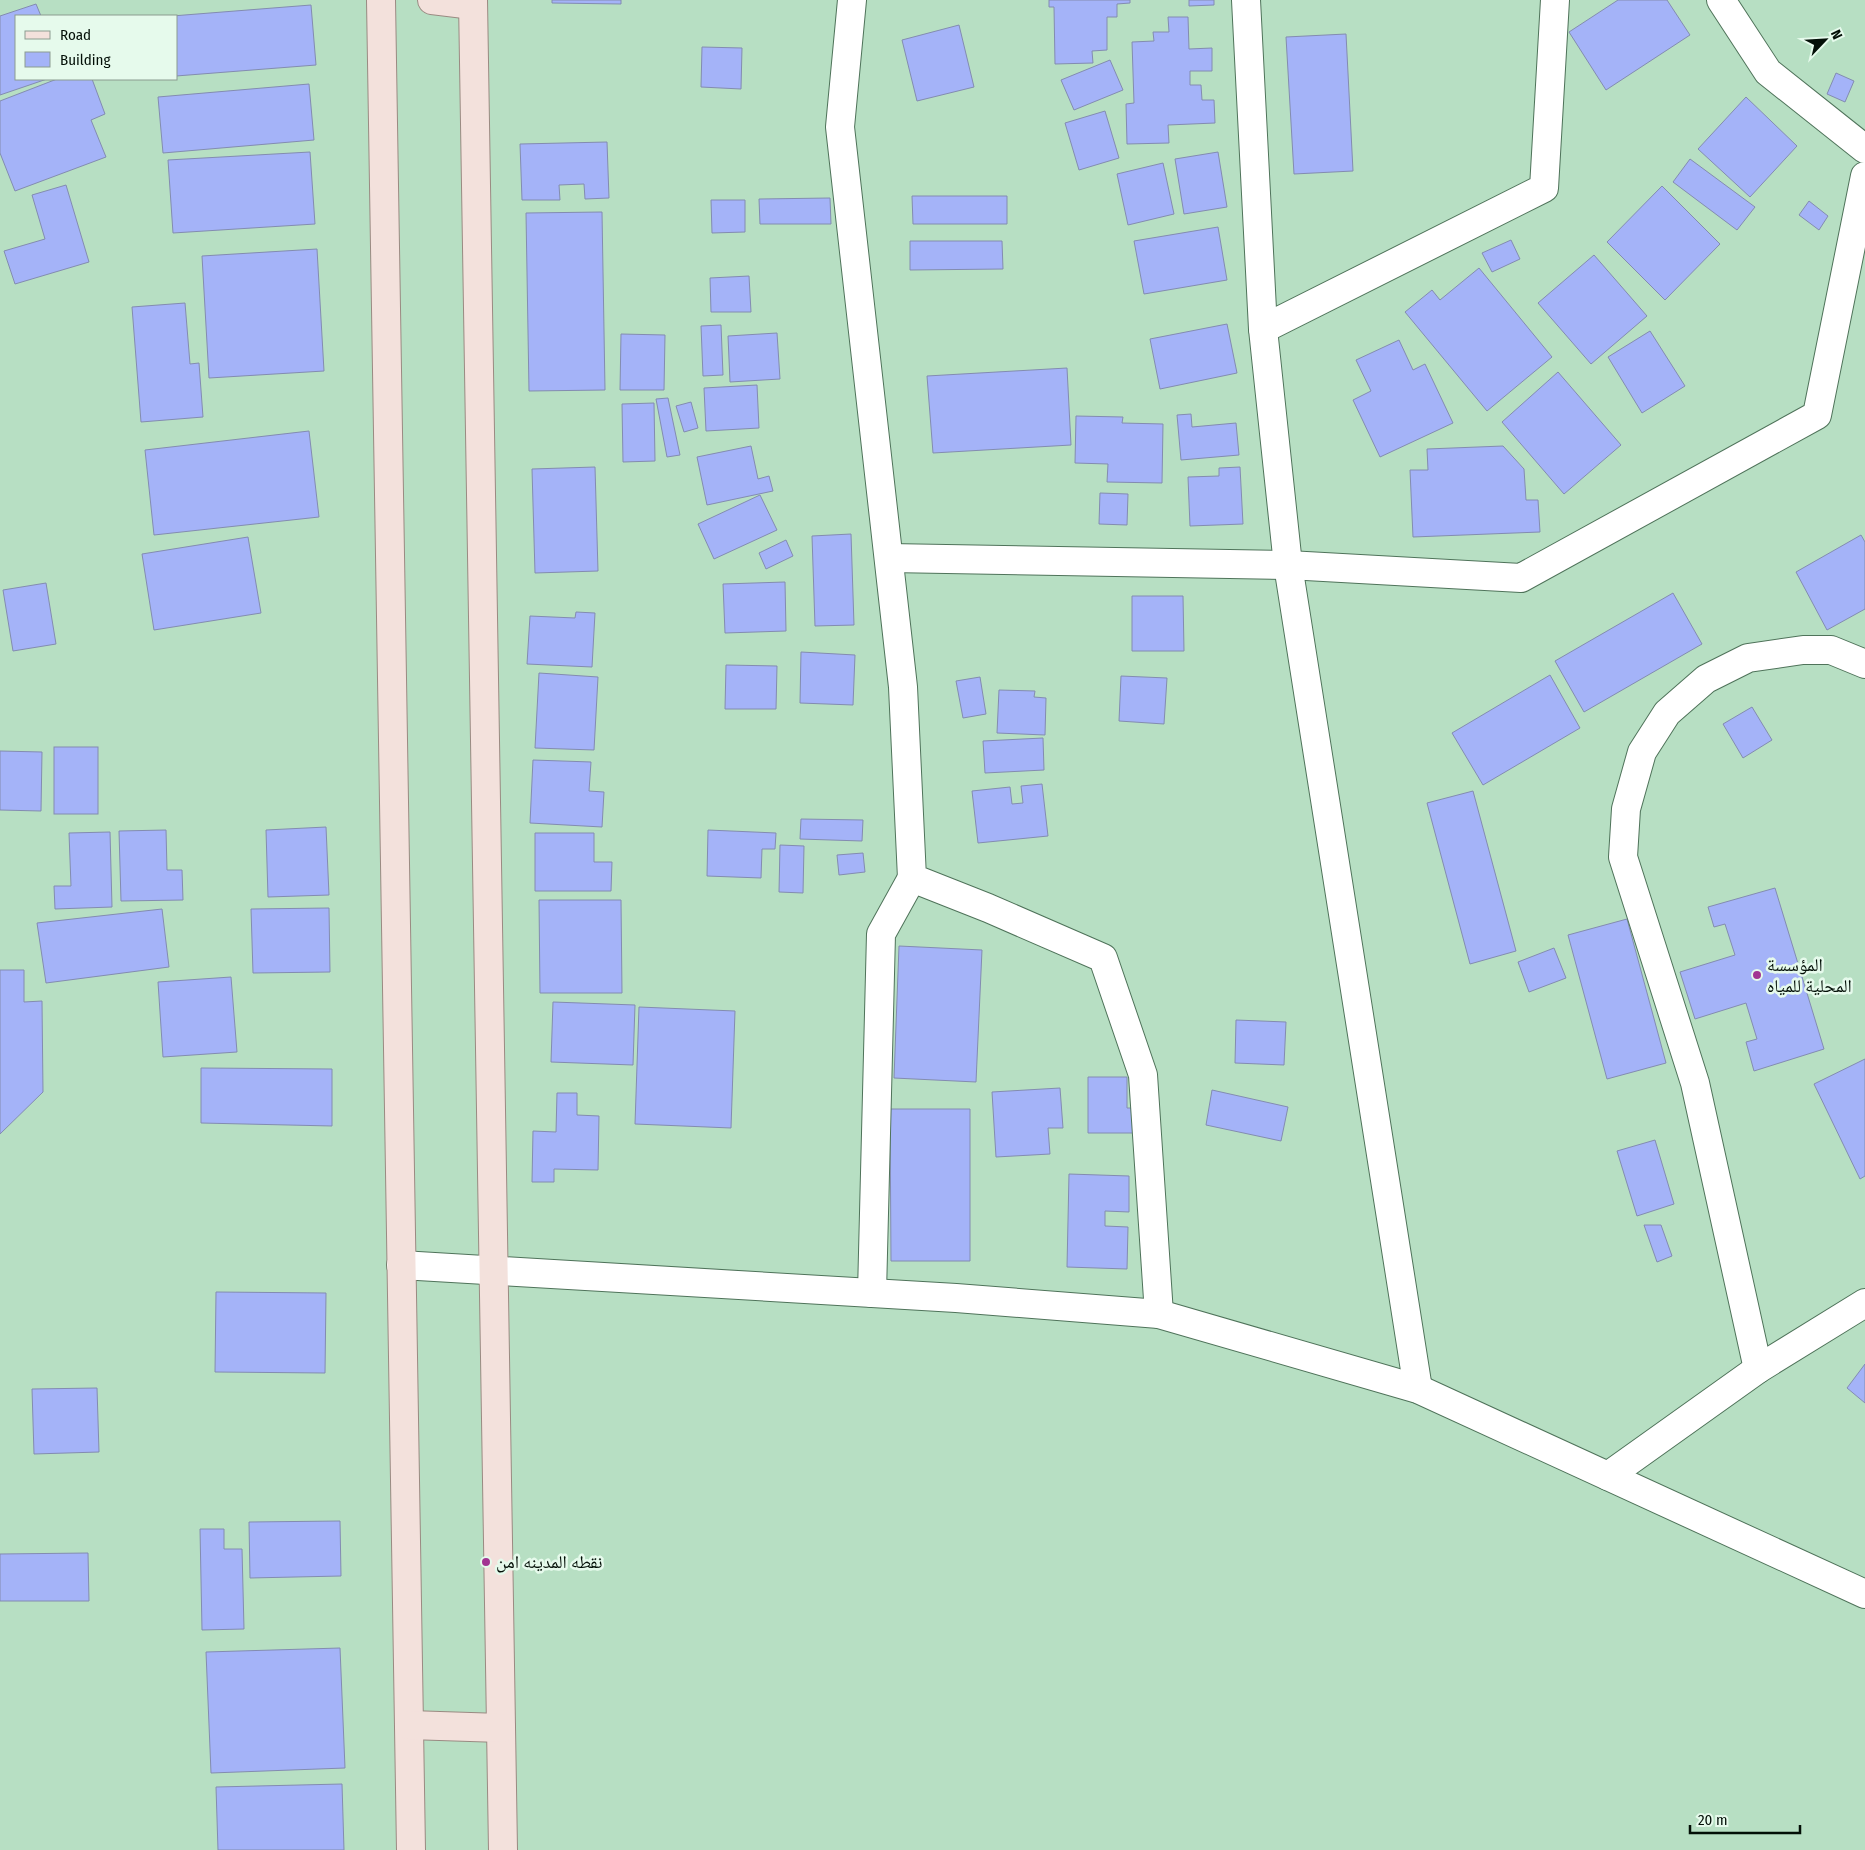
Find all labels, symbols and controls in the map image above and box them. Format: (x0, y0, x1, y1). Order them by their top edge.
legend (15, 15, 178, 80)
north arrow (1800, 15, 1850, 65)
text: Road (60, 26, 91, 44)
text: N (1827, 27, 1846, 42)
text: Building (60, 51, 111, 69)
place label: المؤسسة المحلية للمياه (1767, 954, 1852, 997)
marker: المؤسسة المحلية للمياه (1751, 969, 1763, 981)
place label: نقطه المدينه امن (496, 1551, 603, 1573)
marker: نقطه المدينه امن (480, 1556, 492, 1568)
scale bar (1690, 1802, 1800, 1834)
text: 20 m (1698, 1811, 1728, 1829)

